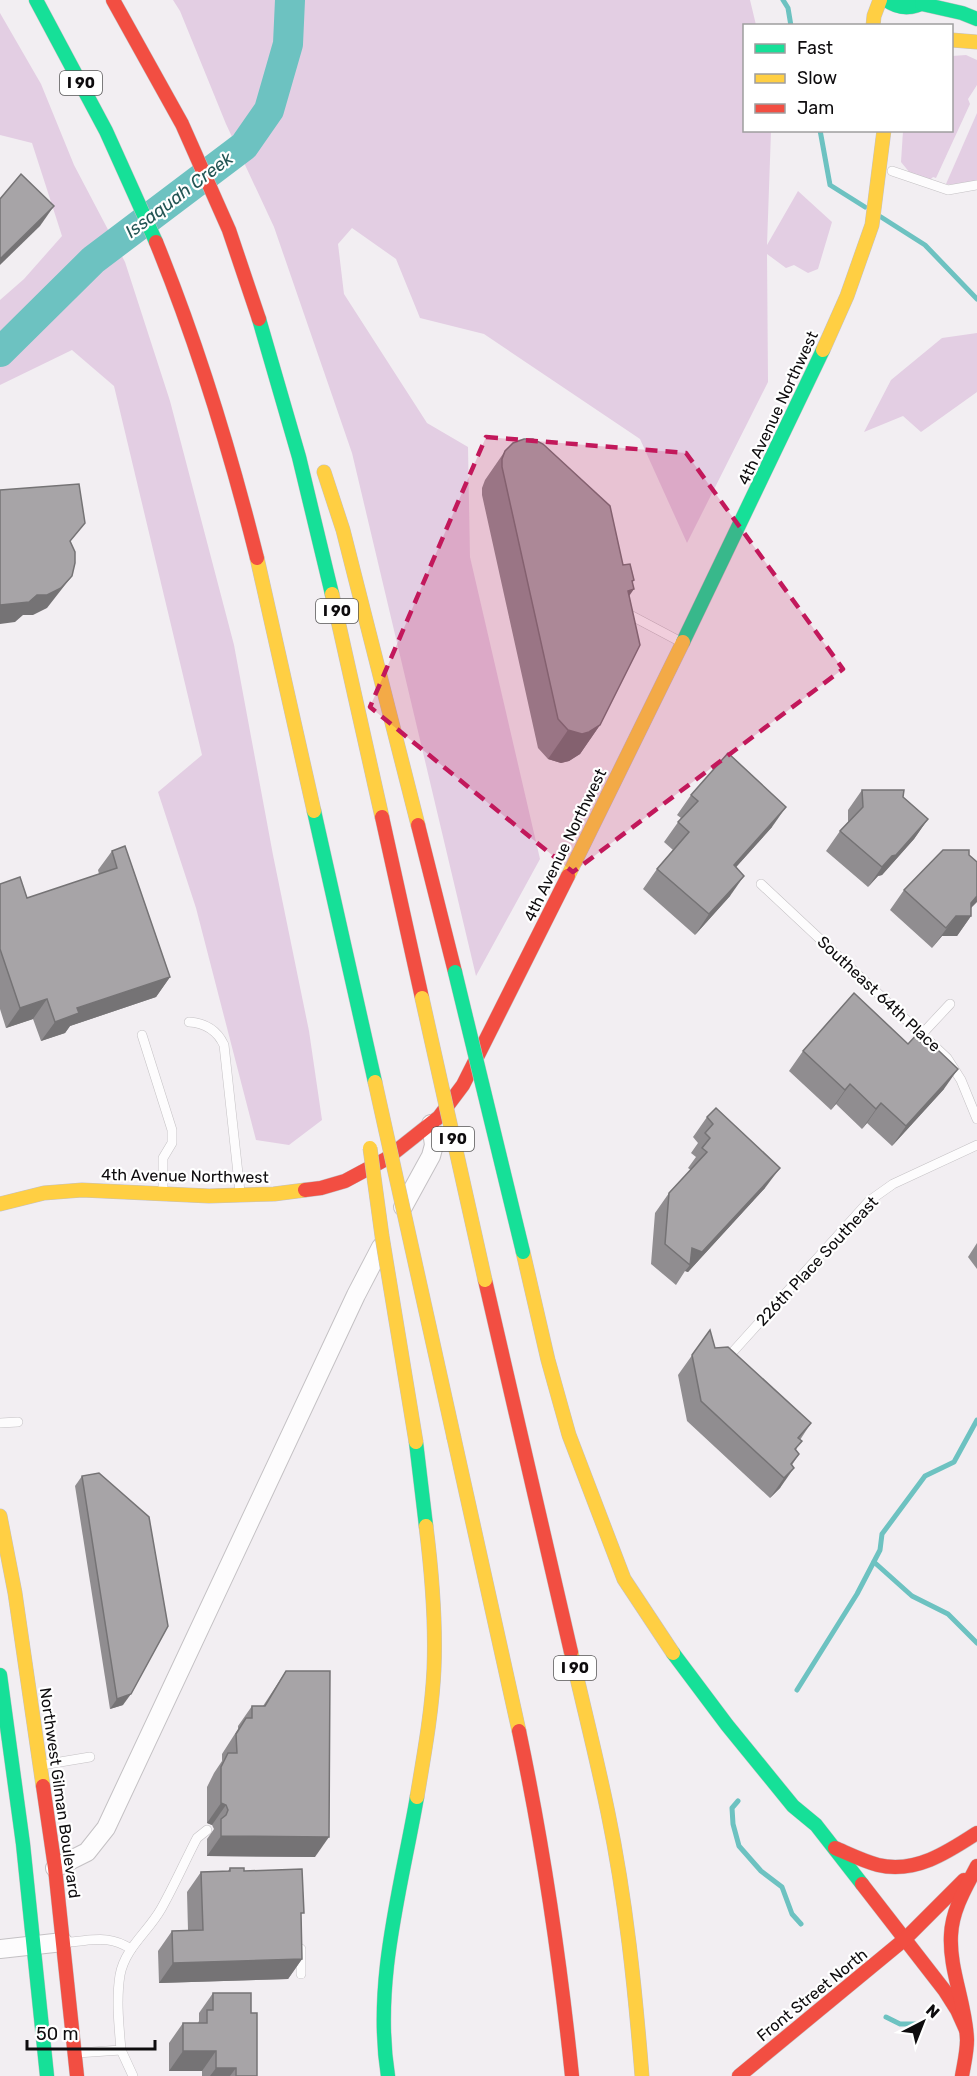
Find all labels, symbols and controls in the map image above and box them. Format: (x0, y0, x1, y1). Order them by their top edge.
legend (743, 24, 953, 132)
text: Fast (797, 37, 833, 59)
text: Slow (797, 67, 837, 89)
road number: I 90 (60, 71, 102, 95)
text: Jam (797, 97, 834, 119)
water label: Issaquah Creek (121, 147, 238, 243)
street label: 4th Avenue Northwest (734, 328, 822, 488)
road number: I 90 (316, 599, 358, 623)
street label: 4th Avenue Northwest (520, 765, 610, 925)
street label: Southeast 64th Place (814, 932, 944, 1056)
road number: I 90 (432, 1127, 474, 1151)
street label: 4th Avenue Northwest (101, 1165, 269, 1187)
street label: 226th Place Southeast (752, 1192, 882, 1330)
road number: I 90 (554, 1656, 596, 1680)
street label: Northwest Gilman Boulevard (36, 1687, 84, 1899)
street label: Front Street North (753, 1945, 871, 2045)
north arrow (893, 1992, 953, 2052)
text: N (922, 2000, 943, 2022)
scale bar (27, 2013, 154, 2051)
text: 50 m (36, 2023, 79, 2045)

